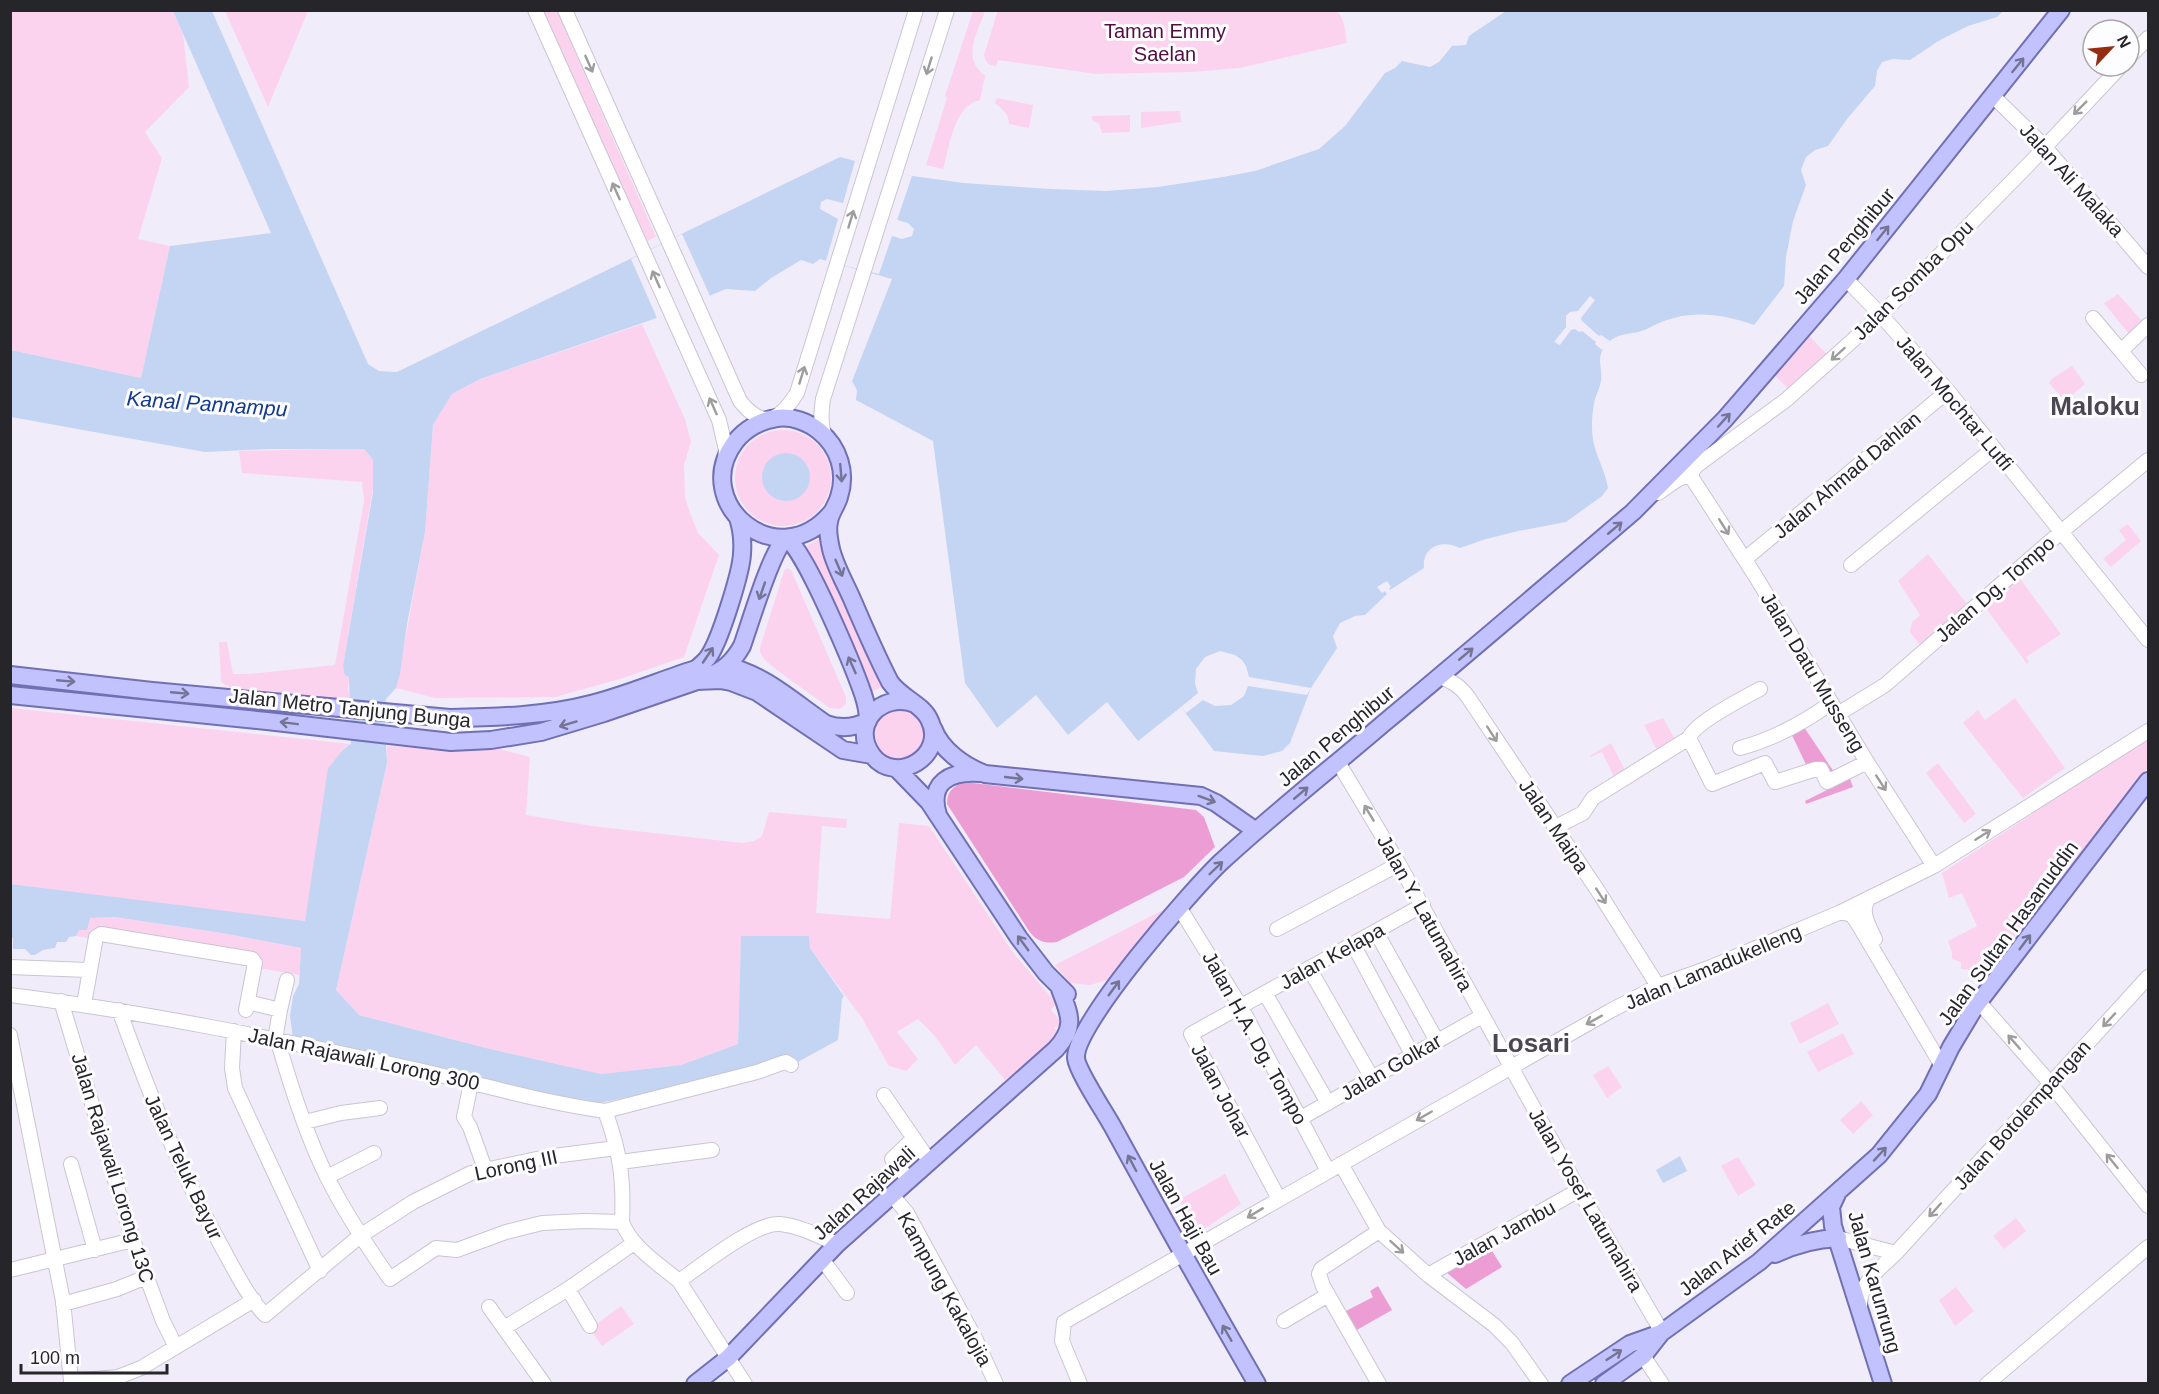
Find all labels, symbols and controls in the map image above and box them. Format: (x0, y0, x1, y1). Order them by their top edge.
north arrow (2081, 18, 2141, 78)
park label: Taman Emmy Saelan (1104, 20, 1226, 65)
text: N (2114, 33, 2134, 51)
one-way arrow (584, 54, 596, 72)
one-way arrow (923, 56, 934, 75)
one-way arrow (2012, 57, 2025, 73)
one-way arrow (2073, 100, 2088, 115)
street label: Jalan Ali Malaka (2015, 119, 2129, 242)
one-way arrow (610, 182, 622, 200)
street label: Jalan Penghibur (1789, 183, 1899, 308)
one-way arrow (846, 210, 857, 229)
street label: Jalan Somba Opu (1849, 216, 1977, 344)
one-way arrow (1876, 225, 1889, 241)
one-way arrow (650, 271, 661, 289)
street label: Jalan Mochtar Lutfi (1892, 331, 2018, 475)
one-way arrow (1831, 347, 1846, 361)
one-way arrow (797, 366, 808, 385)
water label: Kanal Pannampu (126, 386, 289, 421)
district label: Maloku (2050, 391, 2140, 421)
one-way arrow (707, 397, 718, 415)
street label: Jalan Ahmad Dahlan (1769, 407, 1925, 543)
one-way arrow (1717, 413, 1731, 428)
one-way arrow (836, 463, 847, 482)
one-way arrow (1719, 518, 1731, 535)
one-way arrow (1607, 521, 1623, 534)
street label: Jalan Dg. Tompo (1931, 532, 2059, 646)
one-way arrow (834, 558, 845, 577)
one-way arrow (755, 581, 766, 599)
street label: Jalan Datu Musseng (1757, 588, 1869, 756)
one-way arrow (1458, 647, 1473, 661)
one-way arrow (702, 648, 714, 664)
one-way arrow (845, 657, 857, 675)
one-way arrow (56, 676, 75, 687)
street label: Jalan Penghibur (1274, 681, 1399, 791)
street label: Jalan Metro Tanjung Bunga (228, 684, 473, 732)
one-way arrow (169, 688, 189, 699)
one-way arrow (280, 718, 300, 729)
one-way arrow (559, 719, 578, 730)
one-way arrow (1486, 725, 1498, 741)
one-way arrow (1003, 773, 1023, 784)
one-way arrow (1874, 774, 1887, 791)
street label: Jalan Maipa (1515, 775, 1594, 878)
one-way arrow (1293, 786, 1308, 800)
one-way arrow (1197, 795, 1216, 806)
one-way arrow (1363, 805, 1375, 822)
one-way arrow (1974, 828, 1991, 840)
street label: Jalan Y. Latumahira (1373, 831, 1477, 996)
street label: Jalan Sultan Hasanuddin (1934, 837, 2082, 1029)
one-way arrow (1209, 860, 1224, 875)
one-way arrow (1594, 887, 1607, 904)
street label: Jalan Kelapa (1276, 918, 1389, 994)
street label: Jalan Lamadukelleng (1622, 920, 1804, 1014)
one-way arrow (2019, 934, 2032, 950)
one-way arrow (1017, 935, 1029, 951)
street label: Jalan H.A. Dg. Tompo (1198, 948, 1312, 1128)
one-way arrow (1108, 981, 1121, 997)
one-way arrow (2101, 1012, 2116, 1027)
one-way arrow (1586, 1014, 1603, 1026)
street label: Jalan Rajawali Lorong 300 (246, 1024, 482, 1094)
district label: Losari (1492, 1028, 1570, 1058)
street label: Jalan Golkar (1337, 1029, 1445, 1105)
one-way arrow (2007, 1035, 2021, 1050)
street label: Jalan Botolempangan (1949, 1036, 2095, 1194)
street label: Jalan Johar (1187, 1040, 1255, 1142)
street label: Jalan Rajawali Lorong 13C (68, 1050, 158, 1286)
street label: Jalan Teluk Bayur (141, 1091, 227, 1243)
street label: Jalan Yosef Latumahira (1524, 1104, 1648, 1296)
one-way arrow (1416, 1110, 1433, 1122)
street label: Jalan Rajawali (809, 1142, 919, 1244)
street label: Lorong III (472, 1145, 560, 1185)
one-way arrow (1873, 1146, 1888, 1161)
one-way arrow (2105, 1153, 2118, 1169)
one-way arrow (1126, 1154, 1137, 1172)
street label: Jalan Haji Bau (1145, 1155, 1227, 1279)
street label: Jalan Jambu (1449, 1196, 1559, 1270)
street label: Jalan Arief Rate (1675, 1196, 1799, 1300)
one-way arrow (1928, 1203, 1942, 1218)
one-way arrow (1247, 1207, 1264, 1219)
street label: Kampung Kakalojia (894, 1208, 997, 1370)
street label: Jalan Karunrung (1844, 1208, 1906, 1356)
one-way arrow (1389, 1240, 1404, 1254)
one-way arrow (1221, 1325, 1233, 1342)
scale bar (21, 1337, 166, 1375)
text: 100 m (30, 1348, 80, 1368)
one-way arrow (1605, 1349, 1622, 1361)

